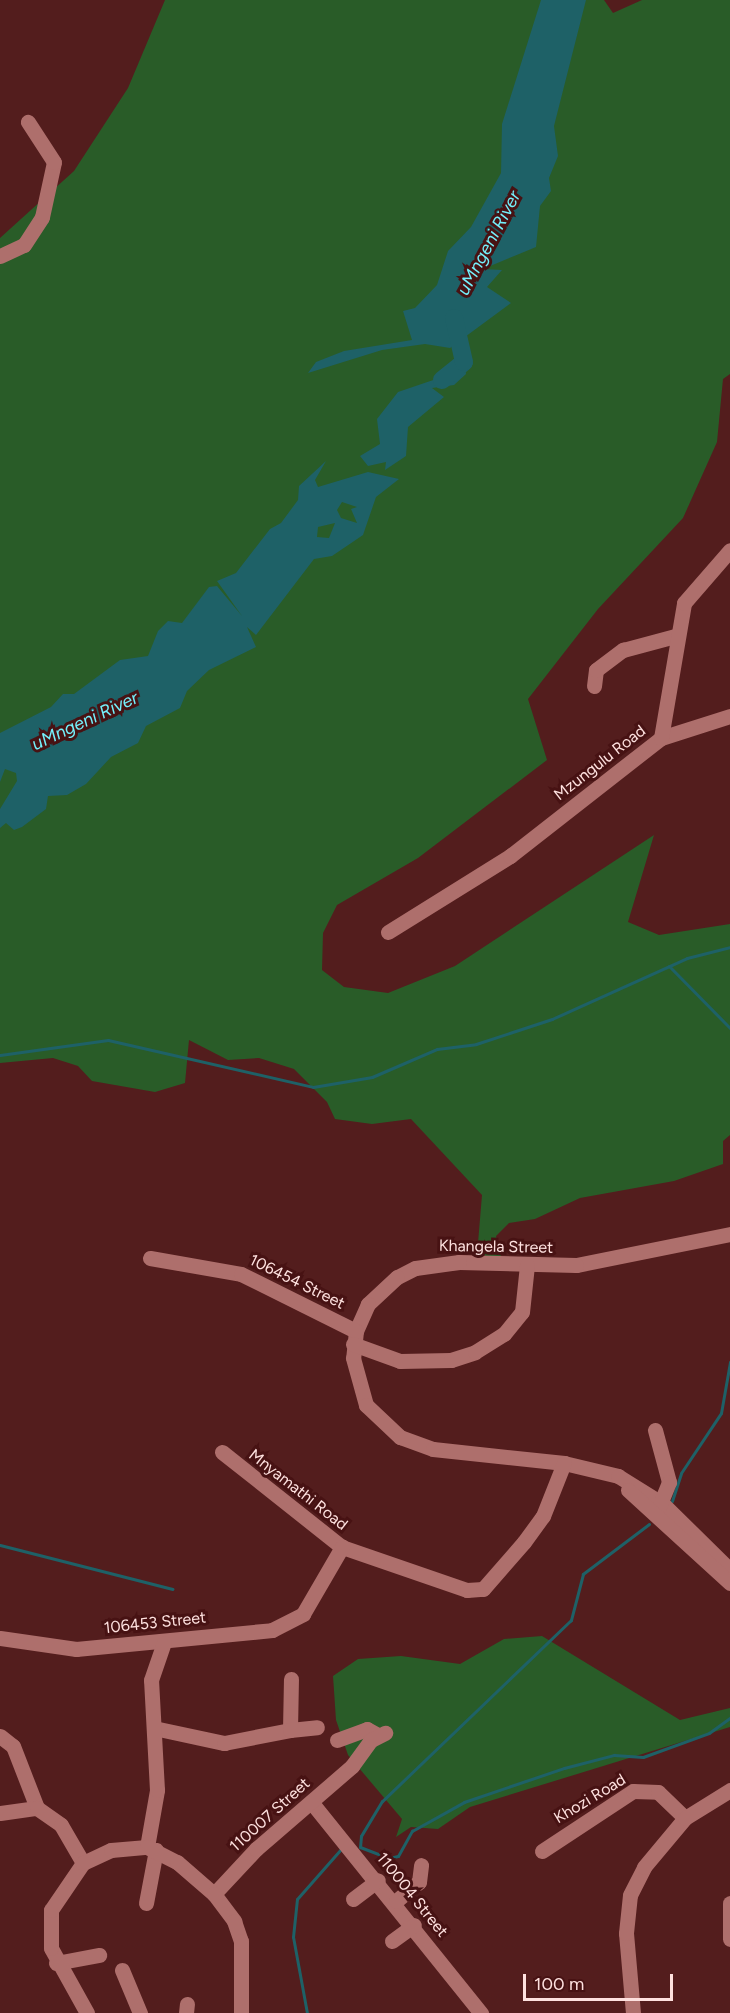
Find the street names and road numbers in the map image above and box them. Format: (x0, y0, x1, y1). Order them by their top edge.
street label: Mzungulu Road (550, 721, 650, 805)
street label: Khangela Street (439, 1236, 553, 1258)
street label: 106454 Street (246, 1251, 348, 1313)
street label: Mnyamathi Road (245, 1446, 351, 1534)
street label: 106453 Street (103, 1608, 207, 1638)
street label: Khozi Road (551, 1770, 629, 1828)
street label: 110007 Street (226, 1774, 314, 1856)
street label: 110004 Street (372, 1849, 452, 1941)

